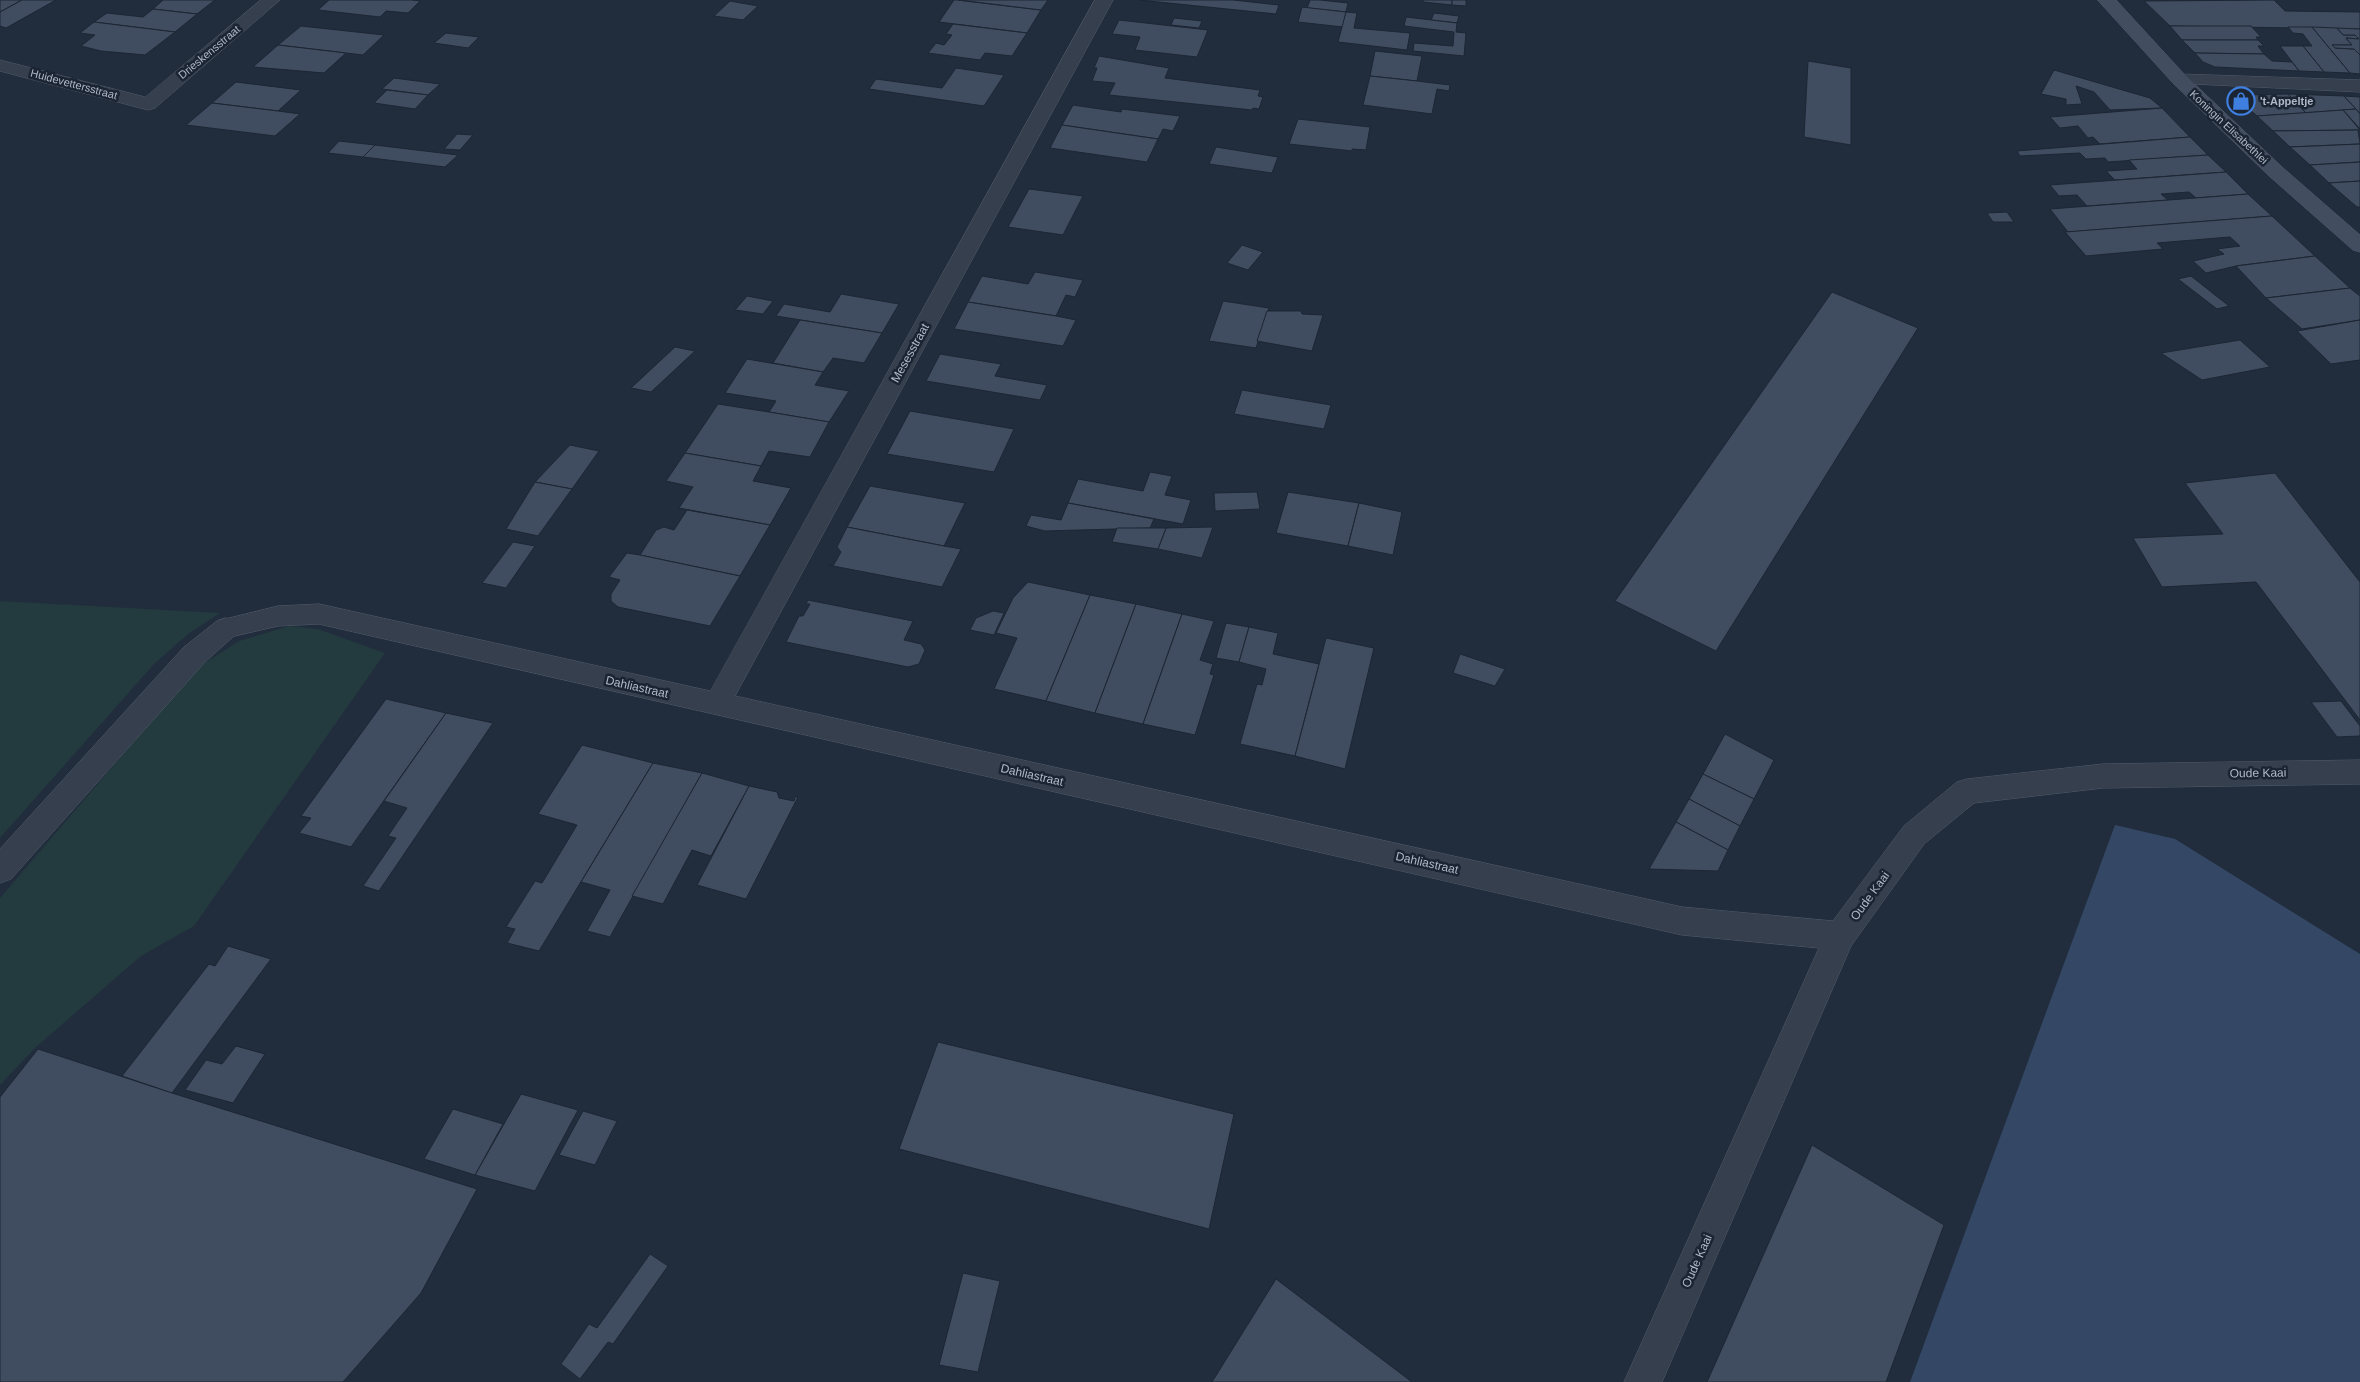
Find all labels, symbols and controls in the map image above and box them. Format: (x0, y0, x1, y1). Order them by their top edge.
street label: Drieskensstraat (176, 23, 242, 81)
street label: Huidevettersstraat (29, 67, 119, 101)
shop icon: 't-Appeltje (2226, 86, 2256, 116)
street label: Koningin Elisabethlei (2188, 88, 2270, 166)
place label: 't-Appeltje (2260, 95, 2313, 107)
street label: Mesesstraat (888, 320, 932, 385)
street label: Dahliastraat (604, 673, 670, 701)
street label: Dahliastraat (999, 761, 1065, 789)
street label: Oude Kaai (2230, 766, 2286, 780)
street label: Dahliastraat (1394, 849, 1460, 877)
street label: Oude Kaai (1848, 869, 1892, 923)
street label: Oude Kaai (1679, 1232, 1715, 1290)

